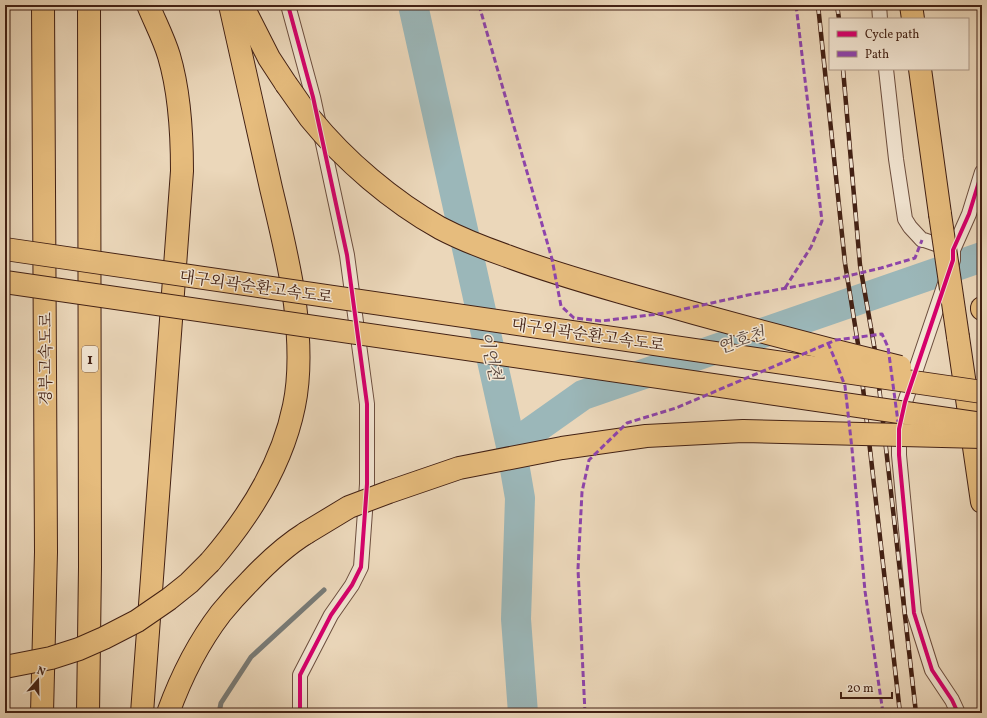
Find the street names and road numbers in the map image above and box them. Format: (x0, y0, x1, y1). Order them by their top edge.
street label: 대구외곽순환고속도로 (178, 266, 334, 310)
street label: 경부고속도로 (36, 312, 58, 405)
street label: 대구외곽순환고속도로 (510, 314, 666, 358)
road number: 1 (82, 346, 98, 372)

